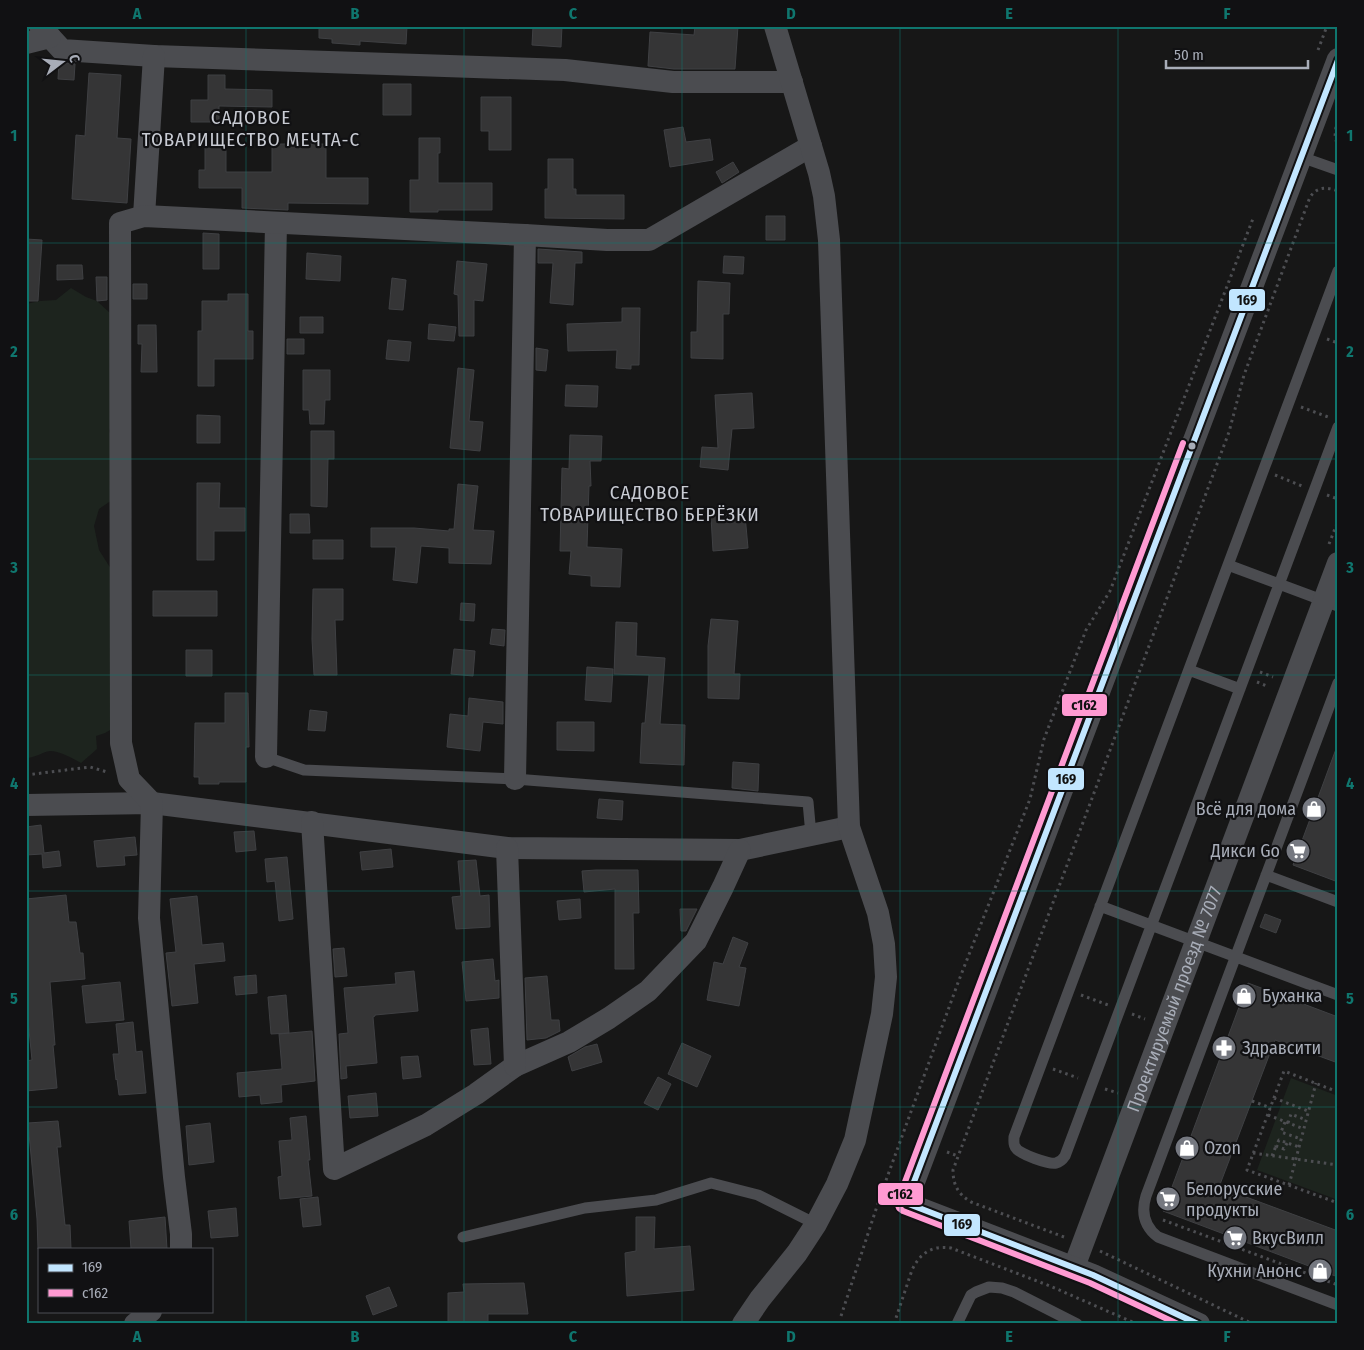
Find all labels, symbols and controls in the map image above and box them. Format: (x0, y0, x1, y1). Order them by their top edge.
text: A (132, 4, 142, 23)
text: B (351, 4, 360, 23)
text: C (569, 4, 578, 23)
text: D (786, 4, 796, 23)
text: E (1005, 4, 1013, 23)
text: F (1223, 4, 1231, 23)
north arrow (38, 38, 88, 88)
scale bar (1166, 38, 1309, 70)
text: 50 m (1174, 46, 1204, 64)
text: С (65, 53, 83, 65)
district label: САДОВОЕ ТОВАРИЩЕСТВО МЕЧТА-С (142, 106, 360, 151)
text: 1 (11, 126, 17, 145)
text: 1 (1347, 126, 1353, 145)
line badge: 169 (1228, 288, 1266, 312)
text: 169 (1237, 292, 1257, 309)
text: 2 (9, 342, 18, 361)
text: 2 (1345, 342, 1354, 361)
unlabelled marker (1187, 441, 1197, 451)
district label: САДОВОЕ ТОВАРИЩЕСТВО БЕРЁЗКИ (540, 481, 760, 526)
text: 3 (9, 558, 18, 577)
text: 3 (1345, 558, 1354, 577)
line badge: с162 (1061, 693, 1108, 717)
text: с162 (1071, 697, 1097, 714)
line badge: 169 (1047, 767, 1085, 791)
text: 169 (1056, 771, 1076, 788)
text: 4 (10, 774, 18, 793)
text: 4 (1346, 774, 1354, 793)
shop icon: Всё для дома (1301, 796, 1327, 822)
place label: Всё для дома (1196, 798, 1296, 820)
supermarket icon: Дикси Go (1285, 838, 1311, 864)
place label: Дикси Go (1210, 840, 1280, 862)
street label: Проектируемый проезд № 7077 (1122, 884, 1227, 1115)
shop icon: Буханка (1231, 983, 1257, 1009)
place label: Буханка (1262, 985, 1323, 1007)
text: 5 (10, 989, 18, 1008)
text: 5 (1346, 989, 1354, 1008)
pharmacy icon: Здравсити (1211, 1035, 1237, 1061)
place label: Здравсити (1242, 1037, 1321, 1059)
shop icon: Ozon (1174, 1135, 1200, 1161)
place label: Ozon (1204, 1137, 1241, 1159)
place label: Белорусские продукты (1186, 1178, 1283, 1221)
line badge: с162 (877, 1182, 924, 1206)
text: с162 (887, 1186, 913, 1203)
supermarket icon: Белорусские продукты (1155, 1186, 1181, 1212)
text: 6 (10, 1205, 18, 1224)
text: 6 (1346, 1205, 1354, 1224)
line badge: 169 (943, 1213, 981, 1237)
text: 169 (952, 1216, 972, 1233)
supermarket icon: ВкусВилл (1222, 1225, 1248, 1251)
place label: ВкусВилл (1252, 1227, 1324, 1249)
legend (38, 1248, 212, 1312)
text: 169 (82, 1258, 102, 1276)
shop icon: Кухни Анонс (1307, 1258, 1333, 1284)
place label: Кухни Анонс (1207, 1260, 1302, 1282)
text: с162 (82, 1284, 108, 1302)
text: A (132, 1327, 142, 1346)
text: B (351, 1327, 360, 1346)
text: C (569, 1327, 578, 1346)
text: D (786, 1327, 796, 1346)
text: E (1005, 1327, 1013, 1346)
text: F (1223, 1327, 1231, 1346)

